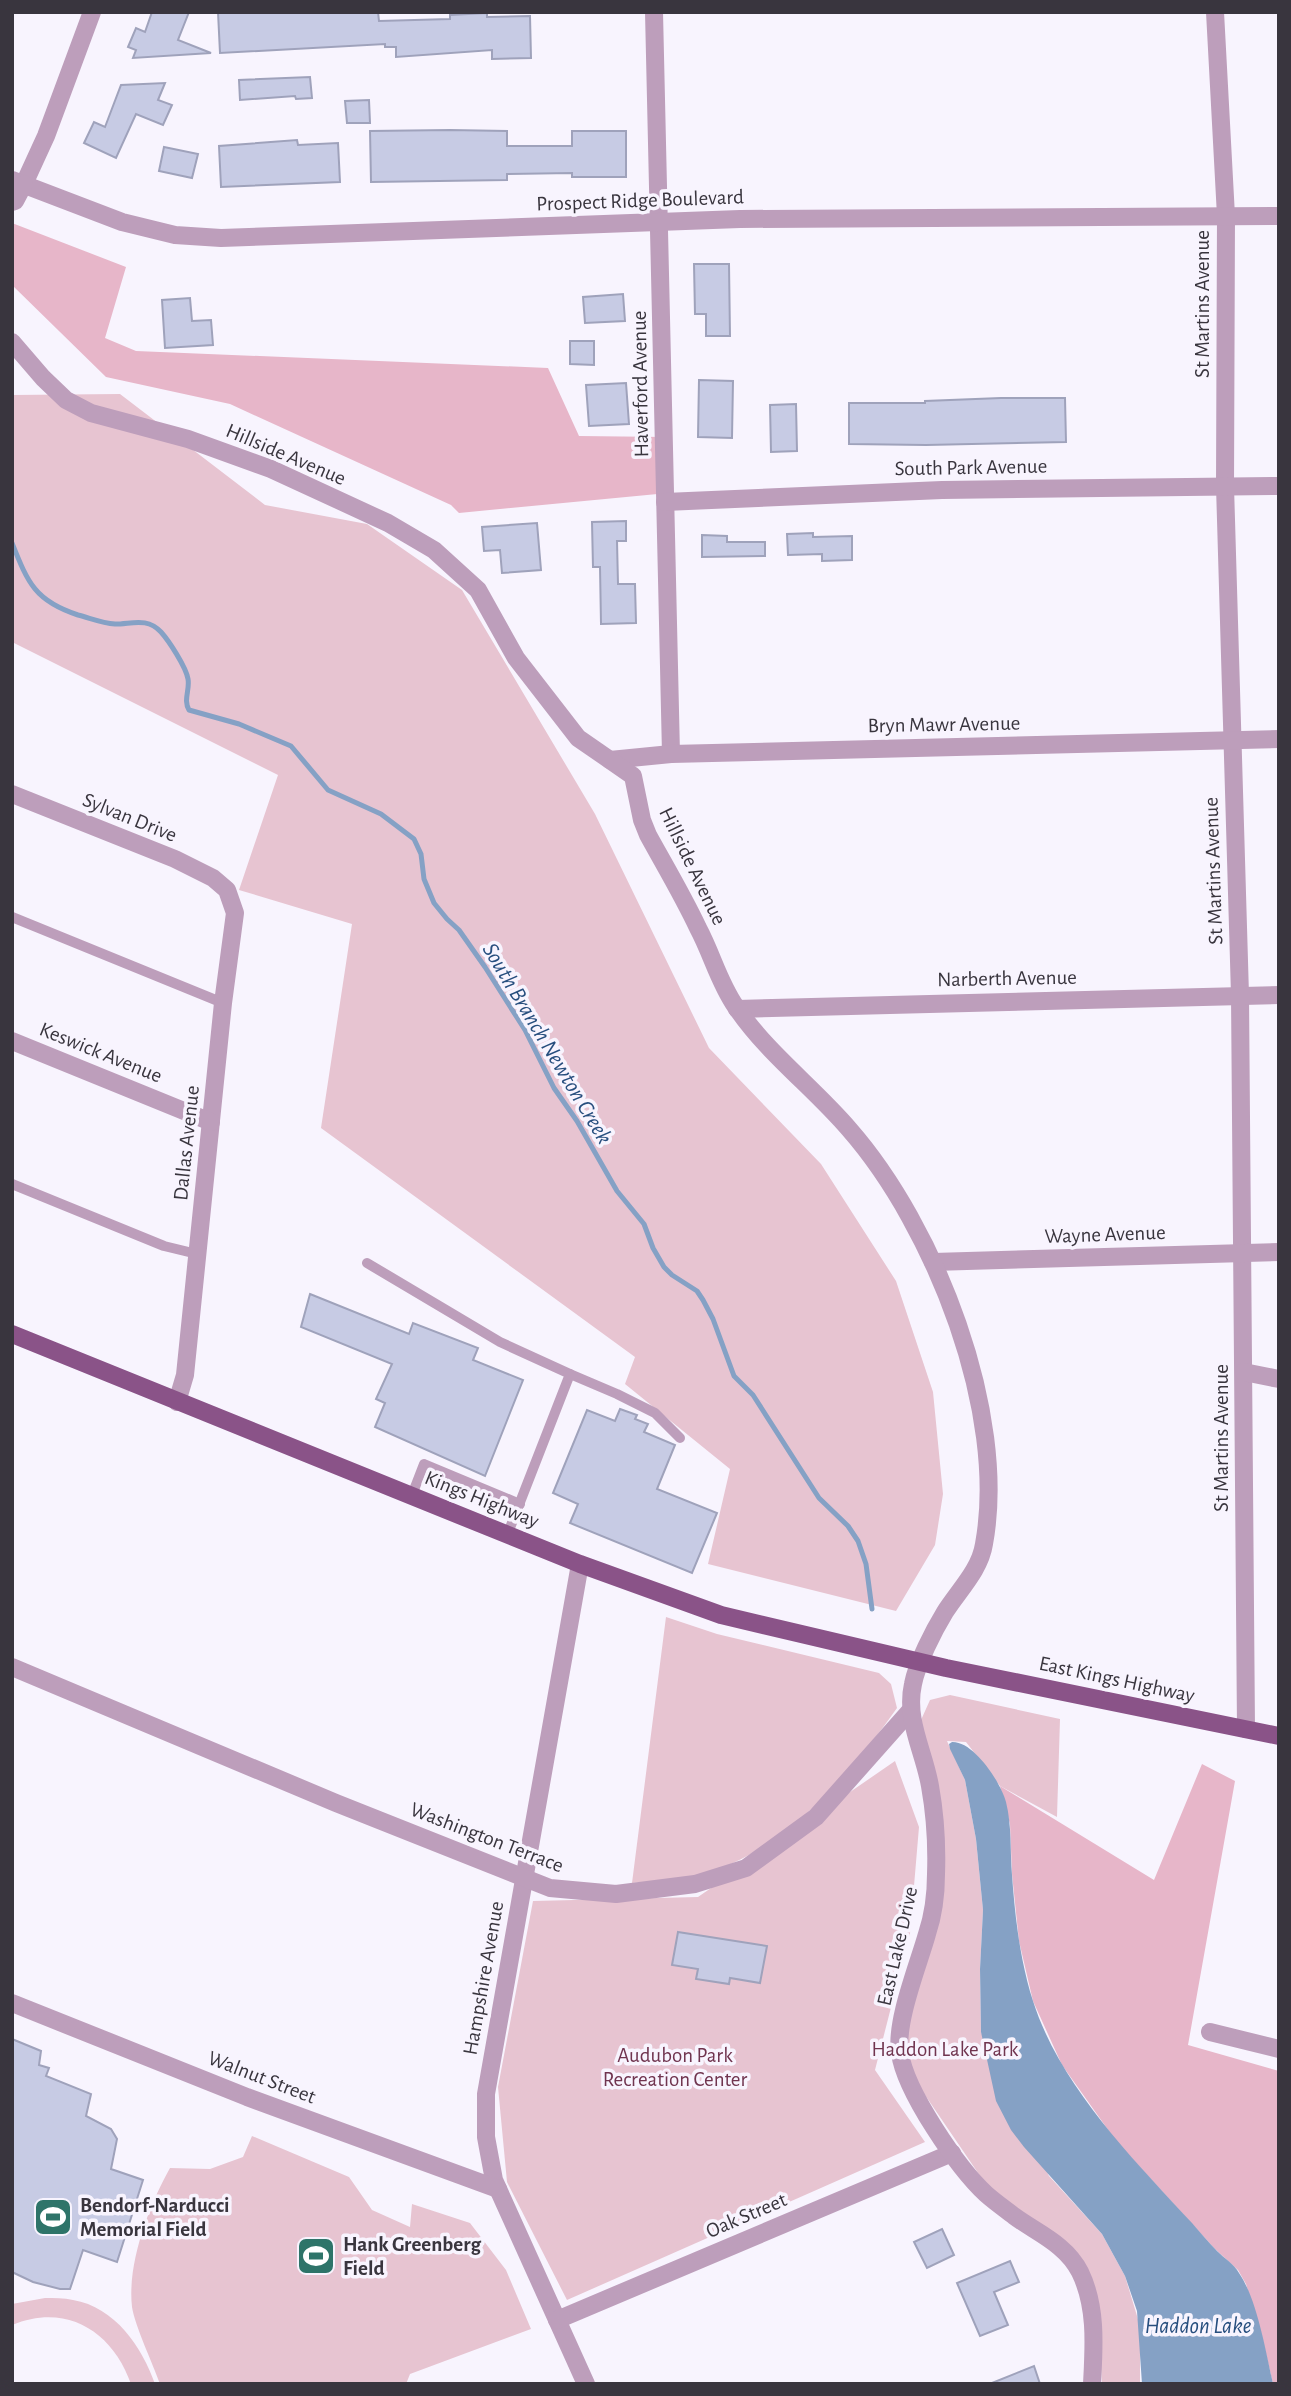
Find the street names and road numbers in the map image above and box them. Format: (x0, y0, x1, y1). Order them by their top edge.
street label: Prospect Ridge Boulevard (536, 186, 744, 215)
street label: St Martins Avenue (1192, 230, 1213, 378)
street label: Haverford Avenue (629, 310, 652, 458)
street label: Hillside Avenue (223, 420, 349, 489)
street label: South Park Avenue (895, 456, 1047, 479)
street label: Bryn Mawr Avenue (867, 713, 1021, 736)
street label: Sylvan Drive (80, 789, 180, 846)
street label: St Martins Avenue (1200, 797, 1227, 945)
street label: Hillside Avenue (655, 804, 730, 928)
street label: Narberth Avenue (937, 967, 1077, 990)
street label: Keswick Avenue (37, 1018, 165, 1087)
street label: Dallas Avenue (170, 1084, 203, 1202)
street label: Wayne Avenue (1044, 1222, 1166, 1247)
street label: St Martins Avenue (1211, 1364, 1232, 1512)
street label: Kings Highway (422, 1467, 542, 1532)
street label: East Kings Highway (1037, 1653, 1197, 1706)
street label: Washington Terrace (407, 1799, 566, 1876)
street label: East Lake Drive (874, 1884, 921, 2008)
street label: Hampshire Avenue (460, 1900, 507, 2057)
street label: Walnut Street (205, 2047, 319, 2108)
street label: Oak Street (703, 2189, 790, 2242)

